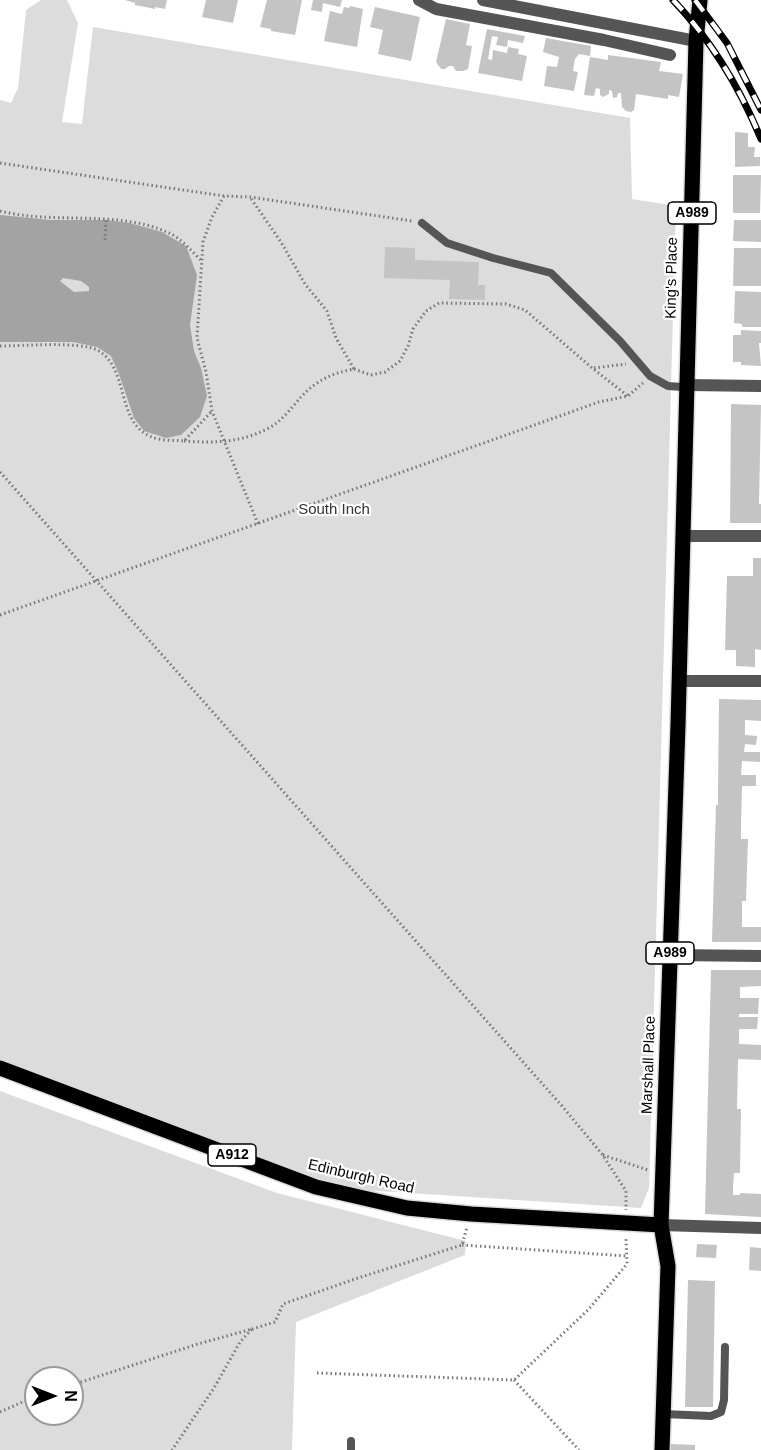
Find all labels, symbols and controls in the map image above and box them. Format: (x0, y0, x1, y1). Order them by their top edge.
road number: A989 (668, 202, 716, 224)
street label: King's Place (662, 237, 682, 319)
park label: South Inch (298, 501, 370, 519)
road number: A989 (646, 942, 694, 964)
street label: Marshall Place (638, 1016, 660, 1114)
road number: A912 (208, 1144, 256, 1166)
street label: Edinburgh Road (306, 1156, 416, 1198)
north arrow (24, 1366, 84, 1426)
text: N (62, 1390, 79, 1402)

